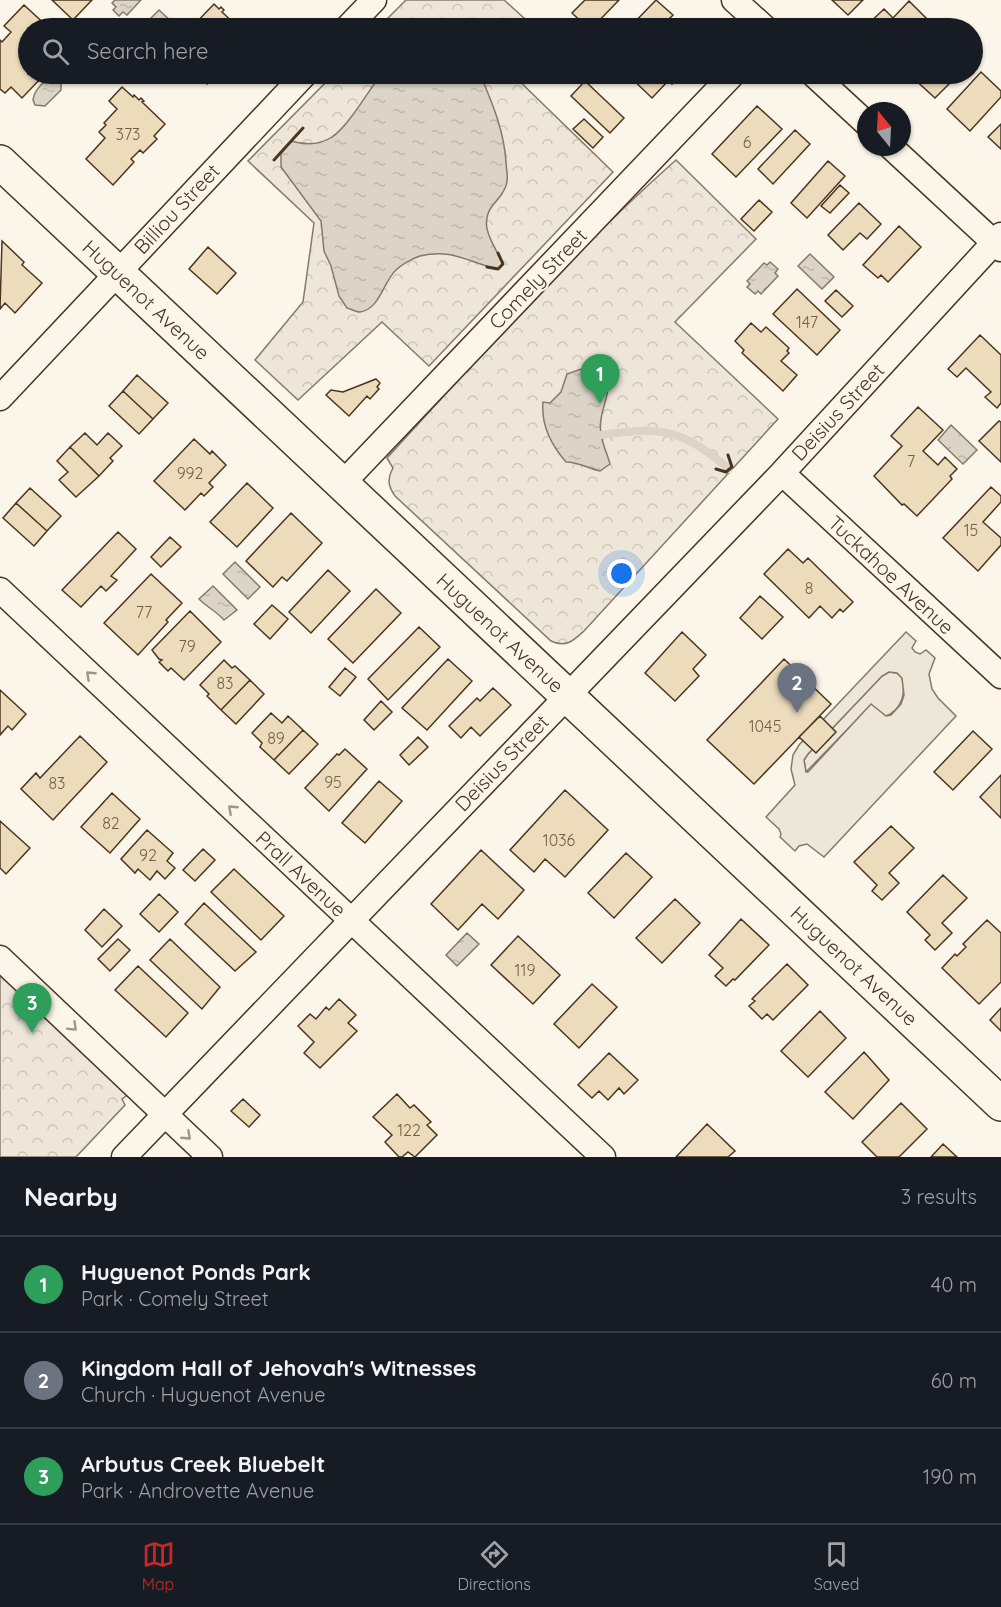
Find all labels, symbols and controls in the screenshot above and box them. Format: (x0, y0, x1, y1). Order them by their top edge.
search box (18, 18, 983, 84)
icon: search (39, 35, 72, 68)
text: Search here (87, 37, 208, 65)
north arrow (857, 102, 911, 156)
house number: 373 (116, 124, 140, 144)
house number: 6 (743, 132, 752, 152)
street label: Billiou Street (128, 158, 225, 259)
street label: Comely Street (483, 223, 592, 334)
street label: Huguenot Avenue (78, 234, 215, 365)
house number: 147 (796, 312, 818, 332)
pin: 1 (580, 354, 620, 404)
street label: Deisius Street (786, 357, 889, 466)
house number: 7 (907, 451, 915, 471)
house number: 992 (177, 463, 203, 483)
street label: Tuckahoe Avenue (823, 510, 959, 639)
house number: 15 (964, 520, 978, 540)
your location (607, 559, 636, 588)
street label: Huguenot Avenue (432, 567, 569, 698)
house number: 8 (805, 578, 813, 598)
house number: 77 (136, 602, 152, 622)
house number: 79 (178, 636, 196, 656)
pin: 2 (778, 664, 816, 713)
one-way arrow (86, 671, 97, 682)
house number: 83 (216, 673, 234, 693)
street label: Deisius Street (449, 709, 554, 816)
house number: 1045 (749, 716, 781, 736)
house number: 89 (267, 728, 285, 748)
house number: 95 (324, 772, 342, 792)
house number: 83 (48, 773, 66, 793)
one-way arrow (228, 805, 239, 816)
house number: 82 (102, 813, 120, 833)
street label: Prall Avenue (251, 825, 352, 922)
house number: 1036 (543, 830, 576, 850)
house number: 92 (139, 845, 157, 865)
street label: Huguenot Avenue (786, 900, 923, 1031)
house number: 119 (515, 960, 535, 980)
pin: 3 (12, 984, 51, 1033)
one-way arrow (65, 1020, 76, 1031)
house number: 122 (397, 1120, 421, 1140)
one-way arrow (180, 1129, 191, 1140)
text: Nearby (24, 1180, 118, 1213)
text: 3 results (901, 1184, 977, 1209)
text: Huguenot Ponds Park (81, 1258, 311, 1286)
text: 1 (40, 1272, 47, 1297)
text: 40 m (931, 1272, 977, 1297)
text: Park · Comely Street (81, 1286, 269, 1311)
text: Kingdom Hall of Jehovah's Witnesses (81, 1354, 476, 1382)
text: 2 (38, 1368, 49, 1393)
text: 60 m (931, 1368, 977, 1393)
text: Church · Huguenot Avenue (81, 1382, 325, 1407)
text: Arbutus Creek Bluebelt (81, 1450, 325, 1478)
text: 3 (38, 1464, 49, 1489)
text: 190 m (923, 1464, 977, 1489)
text: Park · Androvette Avenue (81, 1478, 314, 1503)
tab: Map (142, 1538, 175, 1594)
tab: Directions (458, 1538, 531, 1594)
tab: Saved (814, 1538, 859, 1594)

